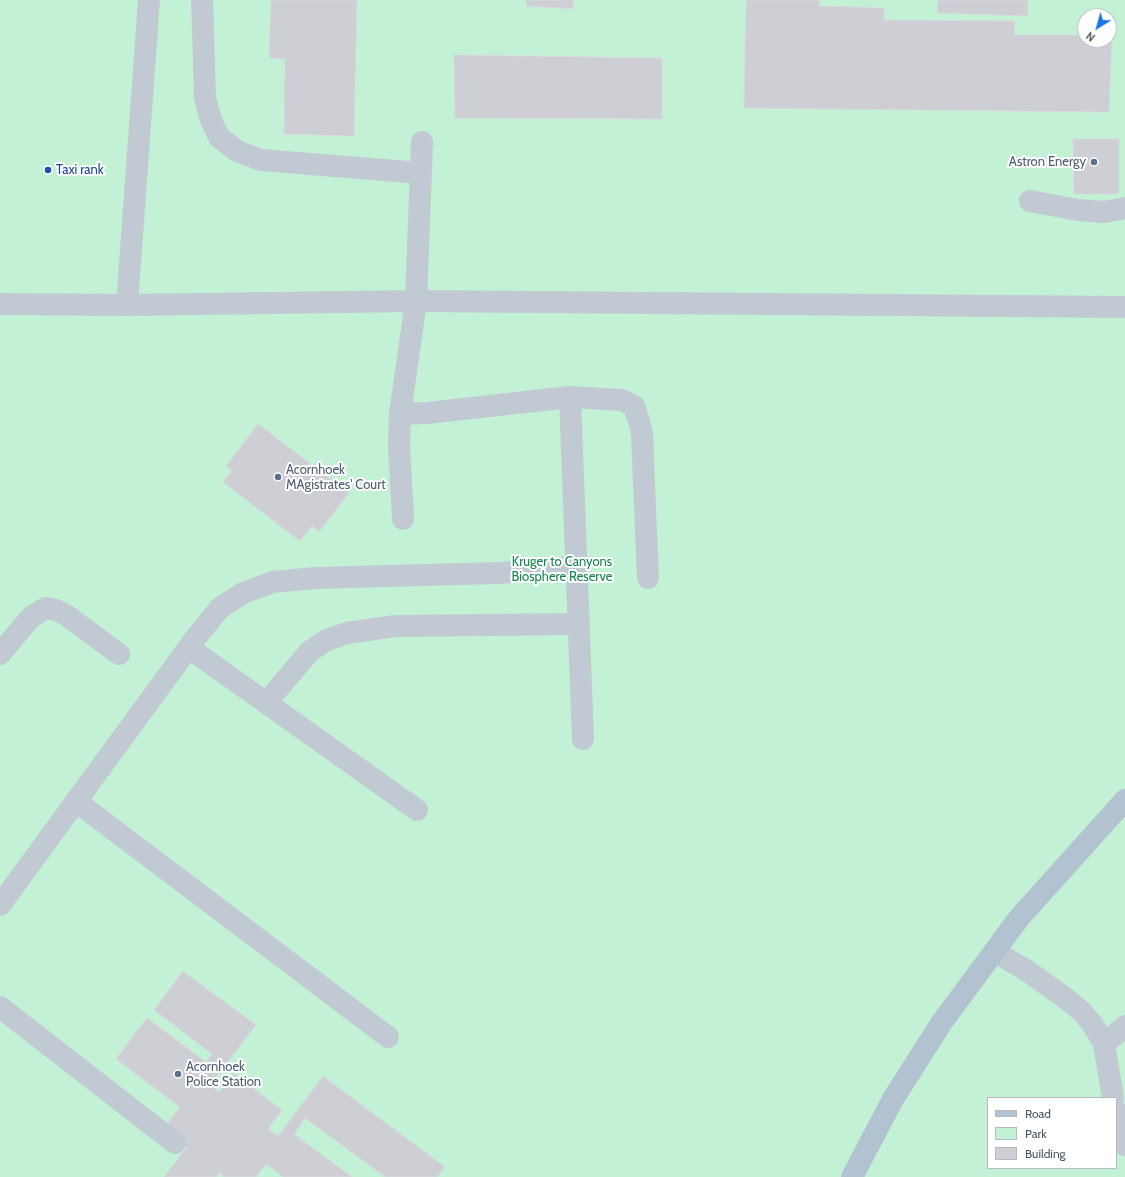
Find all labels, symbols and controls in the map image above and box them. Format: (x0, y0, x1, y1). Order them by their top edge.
north arrow (1077, 8, 1117, 48)
text: N (1083, 29, 1098, 45)
place label: Astron Energy (1009, 154, 1086, 170)
marker: Astron Energy (1089, 157, 1099, 167)
place label: Taxi rank (56, 162, 104, 178)
marker: Taxi rank (43, 165, 53, 175)
place label: Acornhoek MAgistrates' Court (286, 462, 386, 493)
marker: Acornhoek MAgistrates' Court (273, 472, 283, 482)
park label: Kruger to Canyons Biosphere Reserve (512, 554, 612, 585)
place label: Acornhoek Police Station (186, 1059, 261, 1090)
marker: Acornhoek Police Station (173, 1069, 183, 1079)
legend (987, 1097, 1117, 1169)
text: Road (1025, 1106, 1051, 1121)
text: Park (1025, 1126, 1047, 1141)
text: Building (1025, 1146, 1066, 1161)

